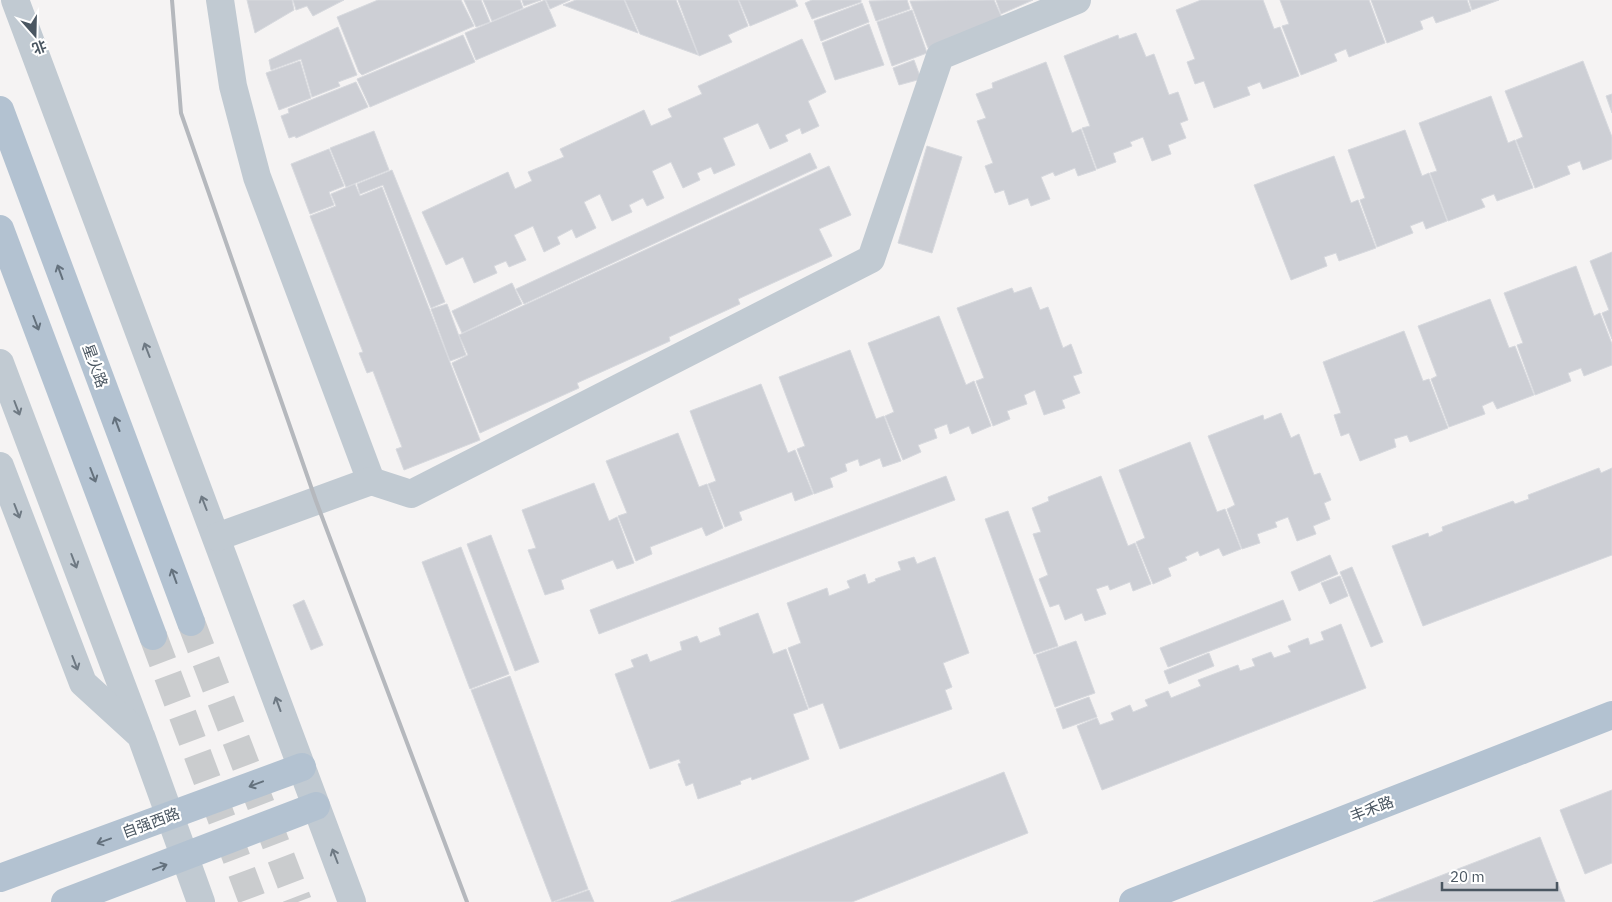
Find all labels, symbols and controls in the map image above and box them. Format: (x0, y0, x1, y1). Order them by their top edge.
north arrow (10, 10, 60, 60)
text: 北 (30, 36, 49, 58)
one-way arrow (55, 265, 64, 280)
one-way arrow (32, 315, 41, 331)
street label: 星火路 (79, 341, 112, 390)
one-way arrow (142, 343, 151, 359)
one-way arrow (13, 400, 22, 416)
one-way arrow (112, 417, 121, 432)
one-way arrow (89, 467, 98, 483)
one-way arrow (199, 495, 208, 511)
one-way arrow (14, 504, 23, 519)
one-way arrow (70, 552, 79, 568)
one-way arrow (168, 569, 177, 584)
one-way arrow (71, 655, 81, 670)
one-way arrow (273, 697, 282, 712)
one-way arrow (249, 780, 264, 789)
street label: 丰禾路 (1347, 792, 1396, 825)
street label: 自强西路 (119, 803, 182, 842)
one-way arrow (96, 837, 112, 846)
one-way arrow (330, 849, 339, 865)
scale bar (1442, 860, 1557, 892)
one-way arrow (151, 862, 167, 871)
text: 20 m (1450, 867, 1485, 886)

